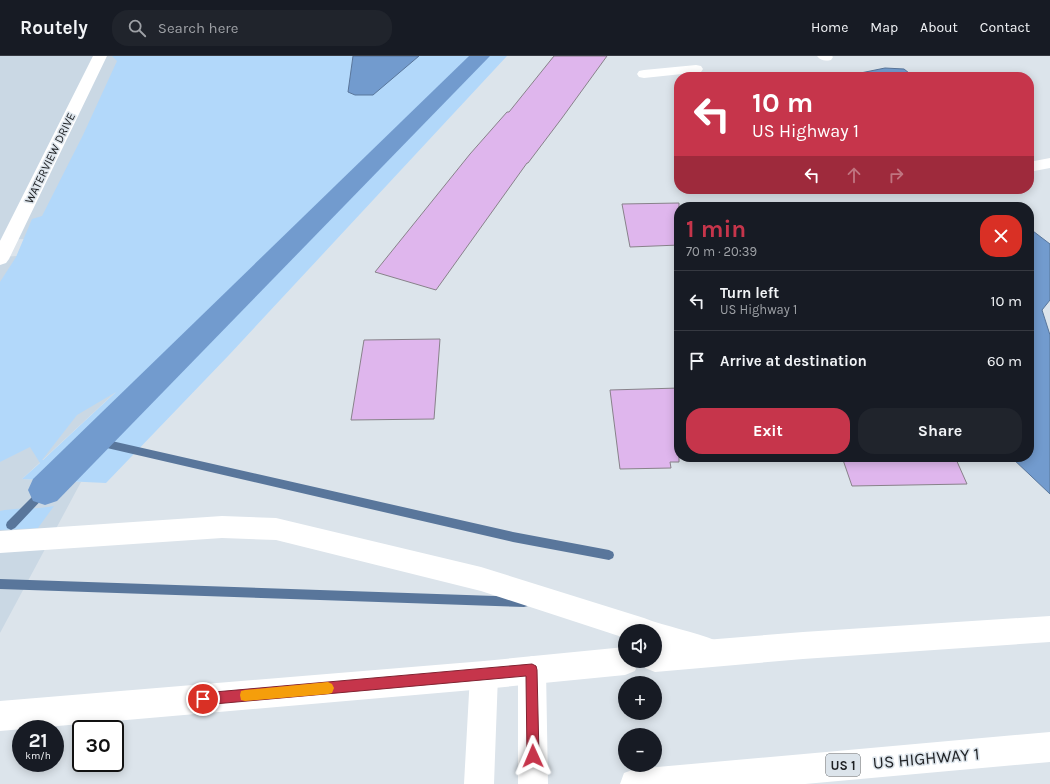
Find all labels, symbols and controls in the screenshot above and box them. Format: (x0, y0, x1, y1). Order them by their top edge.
search box (112, 10, 392, 46)
text: Routely (20, 17, 88, 39)
icon: search (126, 17, 148, 39)
text: Search here (158, 19, 239, 37)
text: Home (811, 19, 848, 36)
text: Map (870, 19, 898, 36)
text: About (920, 19, 958, 36)
text: Contact (980, 19, 1030, 36)
text: 10 m (752, 86, 813, 119)
icon: left (686, 88, 738, 140)
street label: WATERVIEW DRIVE (22, 110, 78, 206)
text: US Highway 1 (752, 120, 859, 142)
icon: left (801, 164, 823, 186)
icon: ahead (843, 164, 865, 186)
icon: right (885, 164, 907, 186)
text: 1 min (686, 215, 746, 243)
button: close (980, 215, 1022, 257)
text: 70 m · 20:39 (686, 244, 757, 259)
text: Turn left (720, 284, 779, 302)
icon: left (686, 290, 708, 312)
text: 10 m (991, 292, 1022, 310)
text: US Highway 1 (720, 302, 797, 317)
icon: arrive (686, 350, 708, 372)
text: Arrive at destination (720, 352, 867, 370)
text: 60 m (987, 352, 1022, 370)
button: Exit (686, 408, 850, 454)
button: Share (858, 408, 1022, 454)
map controls (618, 624, 662, 772)
button: sound (618, 624, 662, 668)
button: + (618, 676, 662, 720)
pin (186, 682, 220, 716)
icon: arrive (192, 688, 214, 710)
speed limit sign: 30 (72, 720, 124, 772)
button: − (618, 728, 662, 772)
text: 21 (28, 729, 48, 752)
position arrow (512, 735, 554, 777)
street label: US HIGHWAY 1 (872, 743, 980, 773)
text: km/h (25, 750, 51, 762)
road number: US 1 (826, 754, 860, 776)

